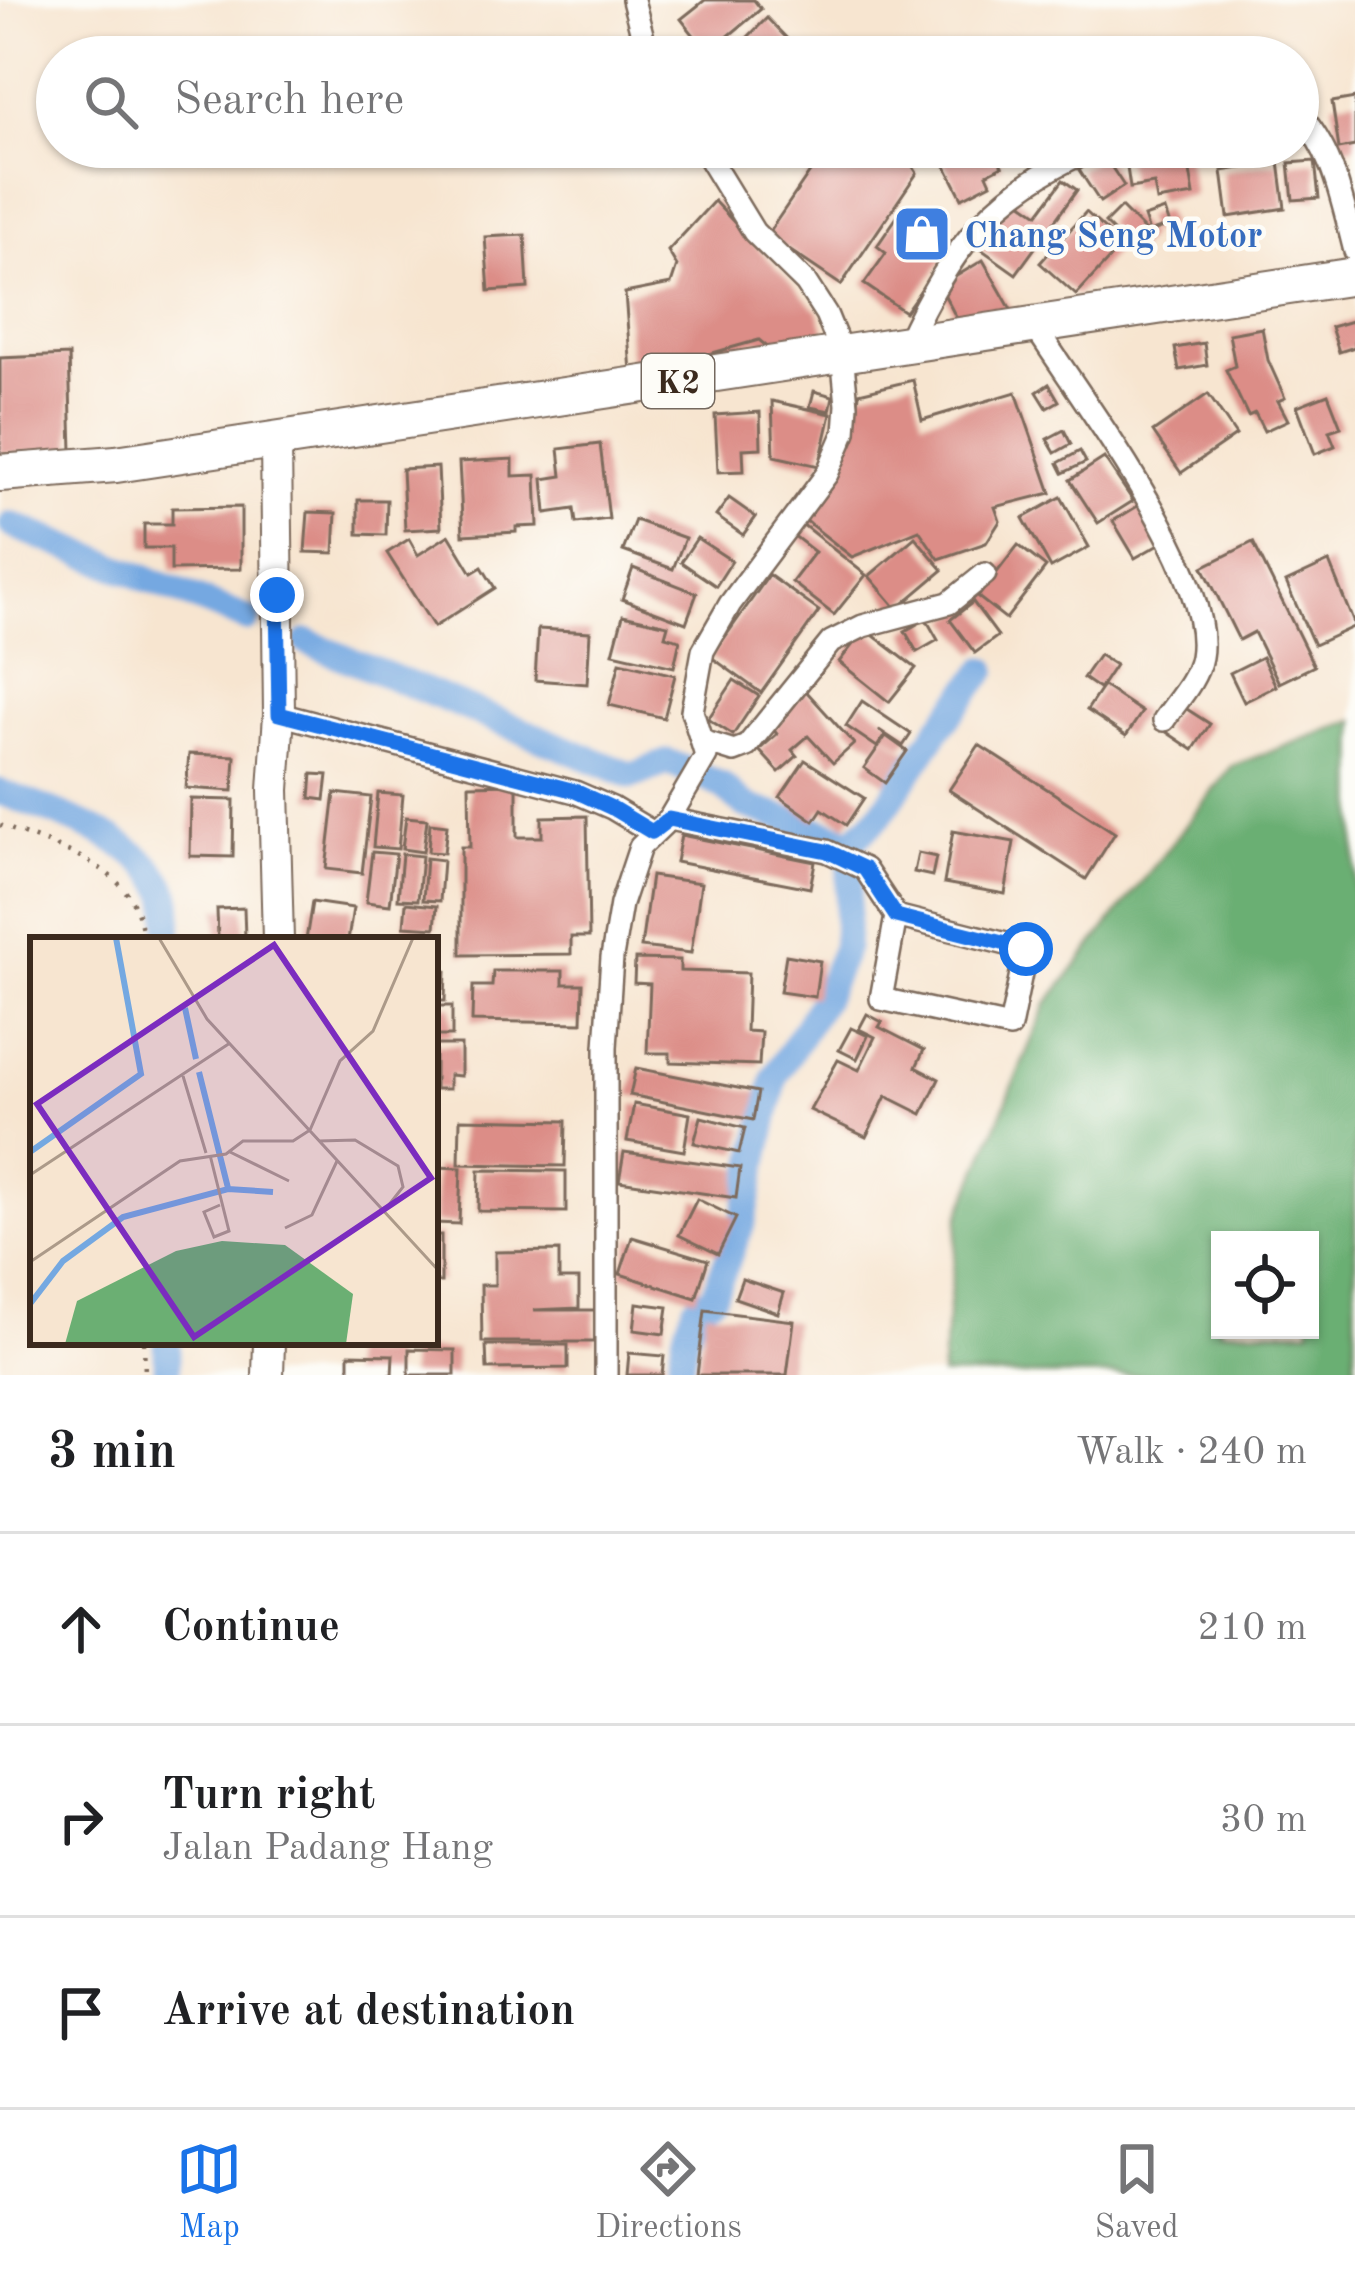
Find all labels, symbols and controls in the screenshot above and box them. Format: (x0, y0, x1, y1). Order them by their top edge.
search box (36, 36, 1319, 168)
icon: search (78, 69, 144, 135)
text: Search here (174, 79, 404, 124)
shop icon: Chang Seng Motor (891, 203, 953, 265)
place label: Chang Seng Motor (964, 220, 1263, 256)
road number: K2 (642, 354, 714, 408)
route end (250, 568, 304, 622)
route start (999, 922, 1053, 976)
inset map (30, 937, 438, 1345)
map controls (1211, 1231, 1319, 1339)
button: locate (1211, 1231, 1319, 1339)
text: 3 min (48, 1428, 176, 1479)
text: Walk · 240 m (1076, 1433, 1307, 1472)
icon: ahead (48, 1596, 114, 1662)
text: Continue (162, 1606, 340, 1651)
text: 210 m (1197, 1609, 1307, 1648)
text: Turn right (162, 1774, 375, 1819)
icon: right (48, 1788, 114, 1854)
text: 30 m (1220, 1801, 1307, 1840)
text: Jalan Padang Hang (162, 1829, 493, 1868)
icon: arrive (48, 1980, 114, 2046)
text: Arrive at destination (162, 1990, 575, 2035)
tab: Map (176, 2136, 242, 2249)
tab: Directions (595, 2136, 742, 2249)
tab: Saved (1095, 2136, 1179, 2249)

